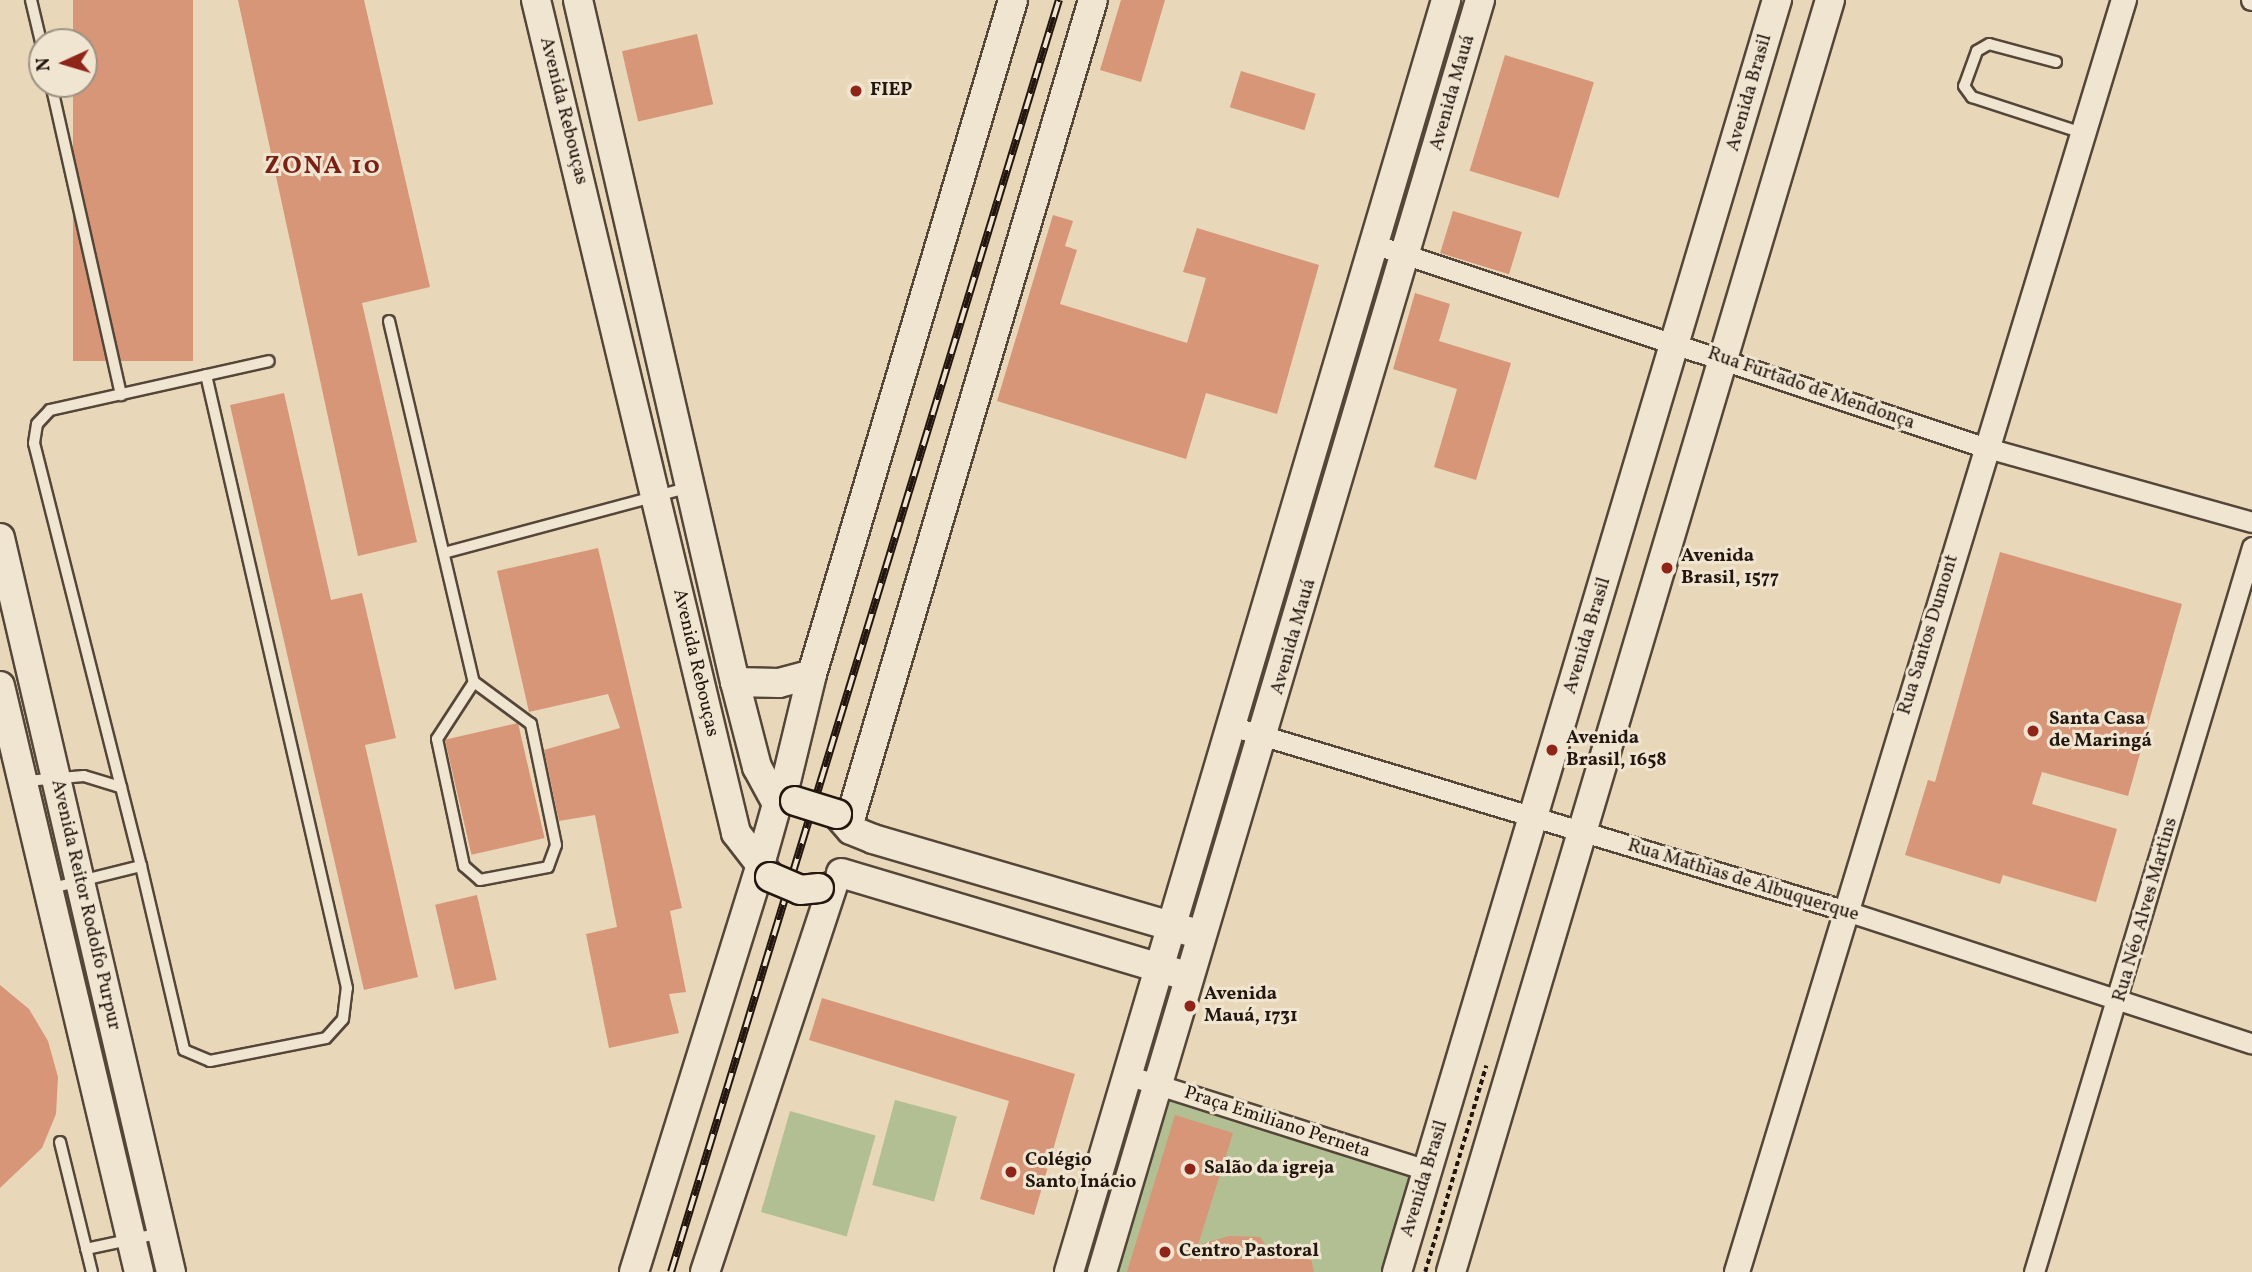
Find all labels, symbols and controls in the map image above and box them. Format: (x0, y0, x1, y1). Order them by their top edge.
north arrow (28, 28, 98, 98)
street label: Avenida Mauá (1426, 32, 1480, 154)
street label: Avenida Brasil (1722, 32, 1778, 154)
street label: Avenida Rebouças (534, 35, 592, 187)
text: N (31, 57, 57, 72)
place label: FIEP (870, 80, 912, 102)
marker: FIEP (848, 83, 864, 99)
district label: ZONA 10 (265, 151, 381, 183)
street label: Rua Furtado de Mendonça (1704, 343, 1918, 435)
place label: Avenida Brasil, 1577 (1681, 546, 1779, 590)
street label: Rua Santos Dumont (1894, 552, 1964, 718)
marker: Avenida Brasil, 1577 (1659, 560, 1675, 576)
street label: Avenida Brasil (1559, 575, 1617, 697)
street label: Avenida Mauá (1267, 576, 1321, 698)
street label: Avenida Rebouças (667, 587, 723, 739)
place label: Santa Casa de Maringá (2049, 709, 2152, 753)
marker: Santa Casa de Maringá (2023, 721, 2043, 741)
place label: Avenida Brasil, 1658 (1566, 728, 1667, 772)
marker: Avenida Brasil, 1658 (1544, 742, 1560, 758)
street label: Avenida Reitor Rodolfo Purpur (45, 777, 125, 1033)
street label: Rua Néo Alves Martins (2109, 815, 2183, 1005)
street label: Rua Mathias de Albuquerque (1625, 835, 1861, 927)
place label: Avenida Mauá, 1731 (1204, 984, 1298, 1028)
marker: Avenida Mauá, 1731 (1182, 998, 1198, 1014)
street label: Praça Emiliano Perneta (1181, 1082, 1373, 1164)
street label: Avenida Brasil (1396, 1118, 1454, 1240)
place label: Colégio Santo Inácio (1025, 1150, 1136, 1194)
place label: Salão da igreja (1204, 1158, 1334, 1180)
marker: Salão da igreja (1182, 1161, 1198, 1177)
marker: Colégio Santo Inácio (1003, 1164, 1019, 1180)
place label: Centro Pastoral (1179, 1241, 1319, 1263)
marker: Centro Pastoral (1157, 1244, 1173, 1260)

